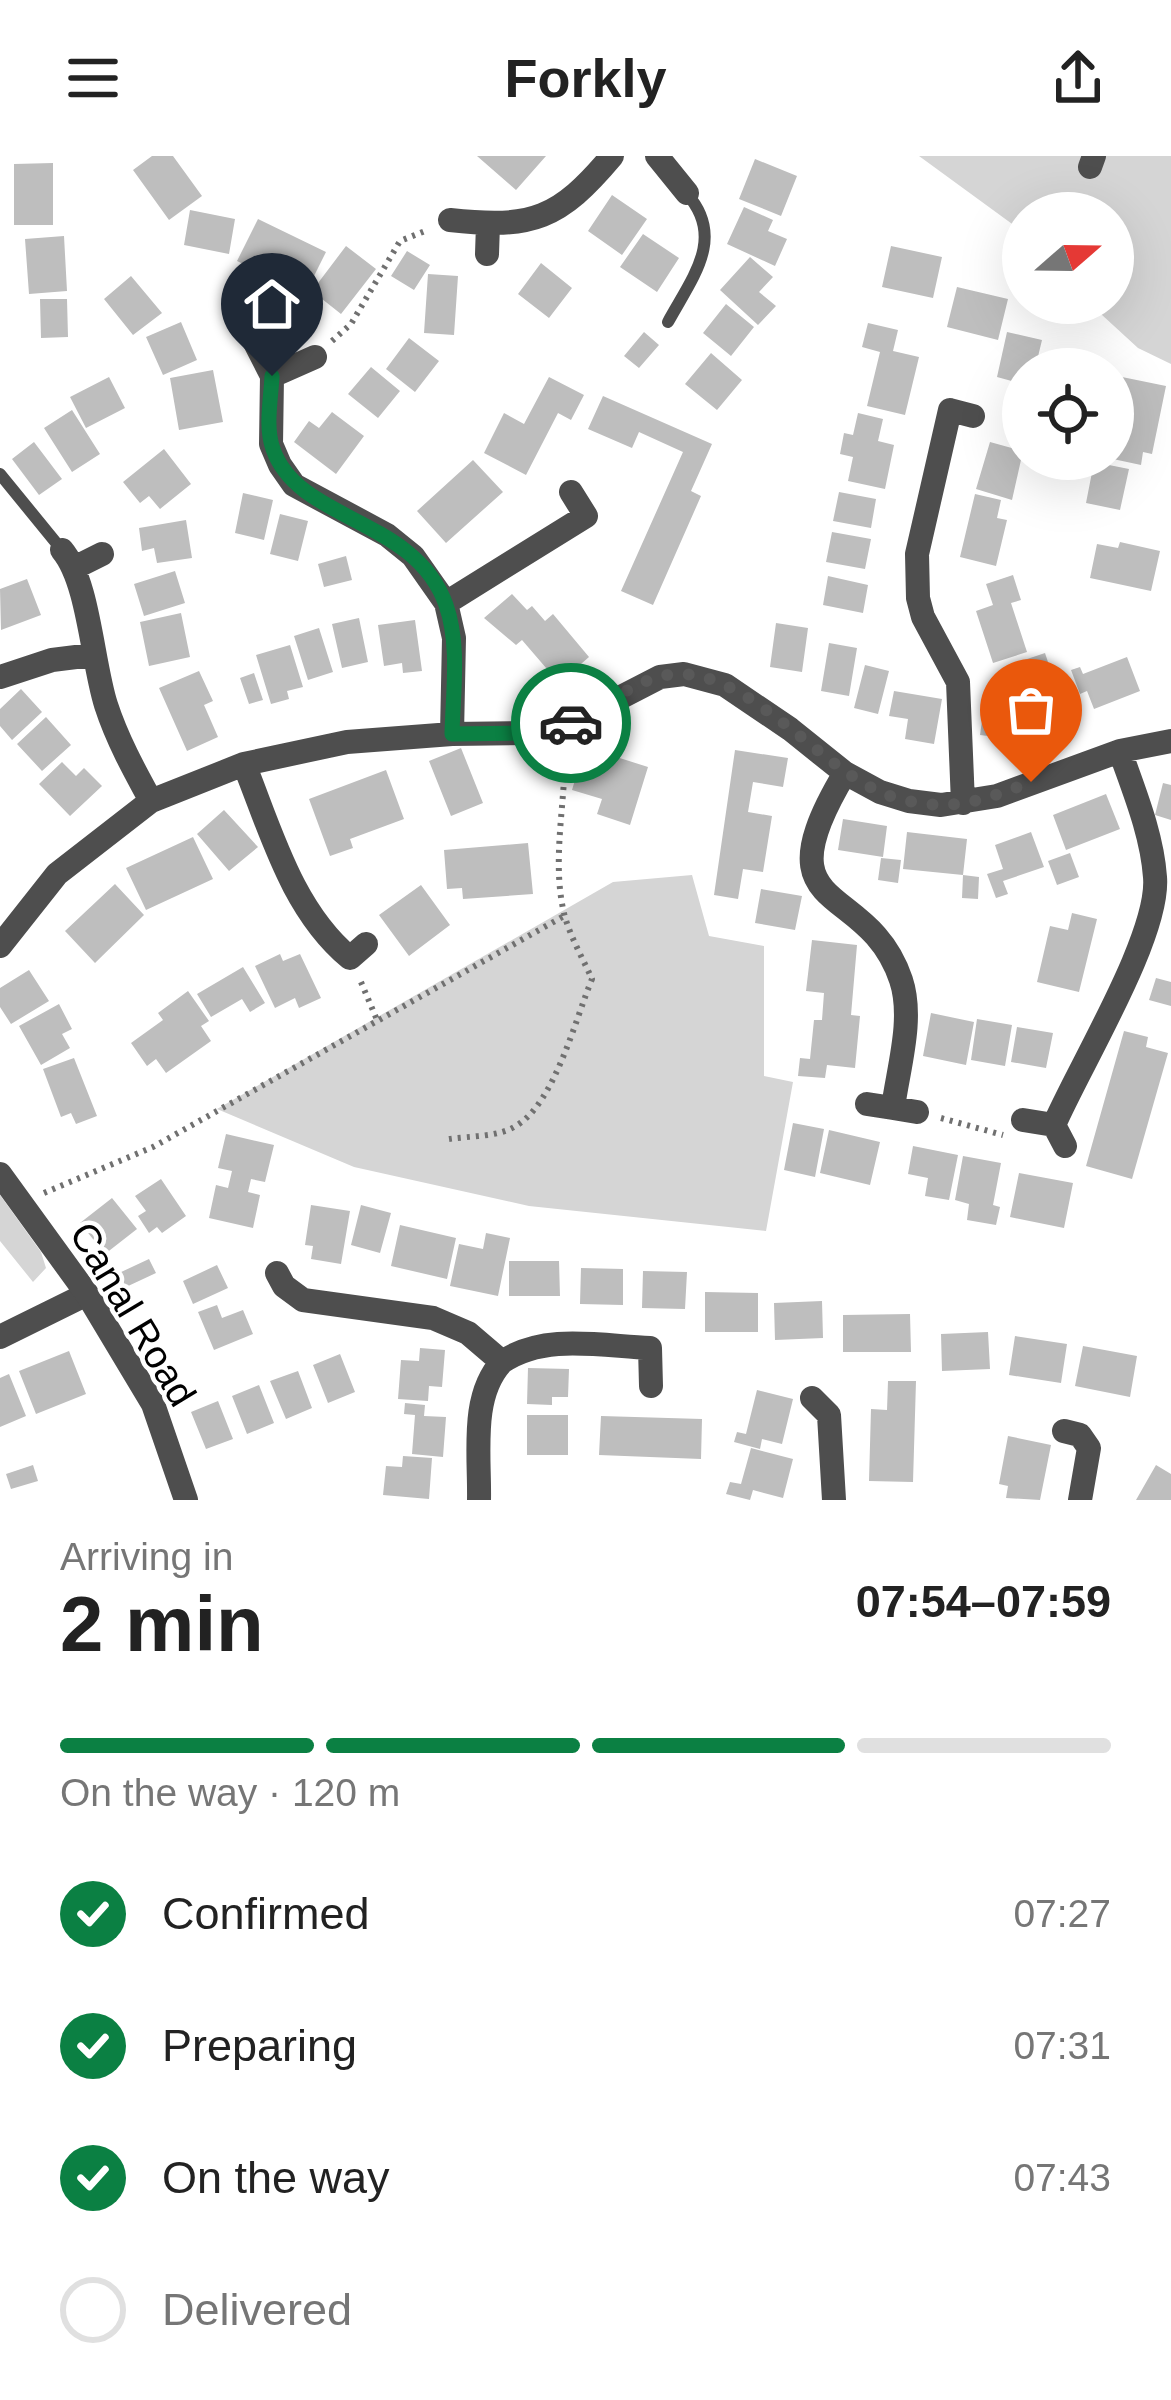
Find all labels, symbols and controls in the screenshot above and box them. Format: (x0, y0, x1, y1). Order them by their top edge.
icon: menu (60, 45, 126, 111)
icon: share (1045, 45, 1111, 111)
text: Forkly (504, 48, 667, 108)
north arrow (1002, 192, 1134, 324)
map controls (1002, 192, 1134, 480)
pin (221, 253, 323, 376)
icon: home (239, 271, 305, 337)
button: locate (1002, 348, 1134, 480)
pin (980, 659, 1082, 782)
courier (511, 663, 631, 783)
icon: bag (998, 677, 1064, 743)
icon: car (538, 690, 604, 756)
street label: Canal Road (62, 1215, 204, 1413)
text: Arriving in (60, 1535, 233, 1578)
text: 07:54–07:59 (856, 1576, 1111, 1627)
text: 2 min (60, 1580, 264, 1668)
text: On the way · 120 m (60, 1771, 400, 1814)
icon: check (60, 1881, 126, 1947)
text: Confirmed (162, 1888, 370, 1939)
text: 07:27 (1013, 1892, 1111, 1935)
icon: check (60, 2013, 126, 2079)
text: Preparing (162, 2020, 357, 2071)
text: 07:31 (1013, 2024, 1111, 2067)
icon: check (60, 2145, 126, 2211)
text: On the way (162, 2152, 390, 2203)
text: 07:43 (1013, 2156, 1111, 2199)
text: Delivered (162, 2284, 352, 2335)

